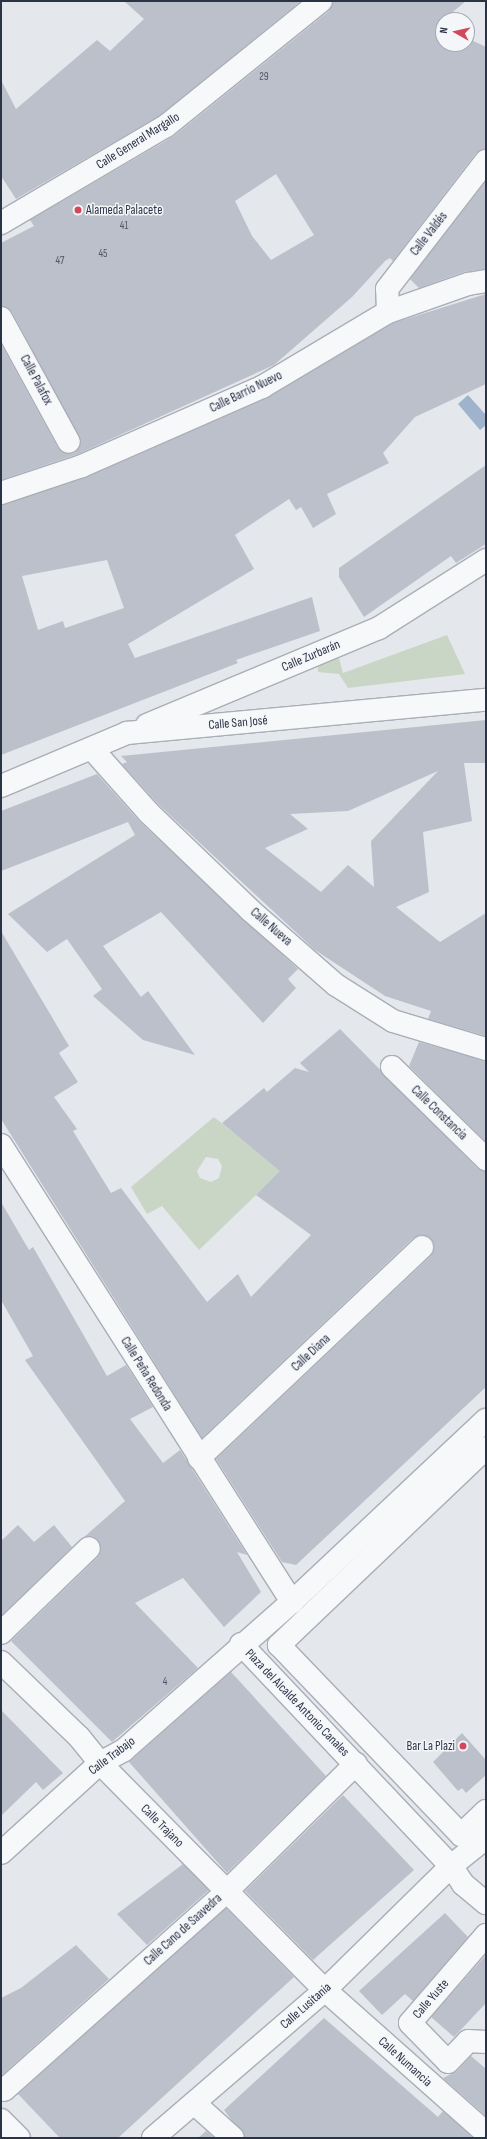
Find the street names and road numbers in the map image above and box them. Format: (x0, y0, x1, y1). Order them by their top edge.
street label: Calle General Margallo (94, 109, 182, 173)
street label: Calle Valdés (407, 209, 451, 259)
street label: Calle Palafox (16, 352, 56, 408)
street label: Calle Barrio Nuevo (207, 368, 285, 416)
street label: Calle Zurbarán (279, 637, 343, 675)
street label: Calle San José (208, 713, 268, 733)
street label: Calle Nueva (247, 905, 295, 949)
street label: Calle Constancia (408, 1082, 470, 1144)
street label: Calle Diana (288, 1331, 334, 1375)
street label: Calle Peña Redonda (117, 1334, 175, 1414)
street label: Plaza del Alcalde Antonio Canales (242, 1646, 352, 1760)
street label: Calle Trabajo (86, 1733, 138, 1779)
street label: Calle Trajano (137, 1801, 187, 1851)
street label: Calle Cano de Saavedra (141, 1891, 225, 1969)
street label: Calle Yuste (410, 1976, 452, 2022)
street label: Calle Lusitania (277, 1980, 335, 2032)
street label: Calle Numancia (375, 2034, 435, 2090)

